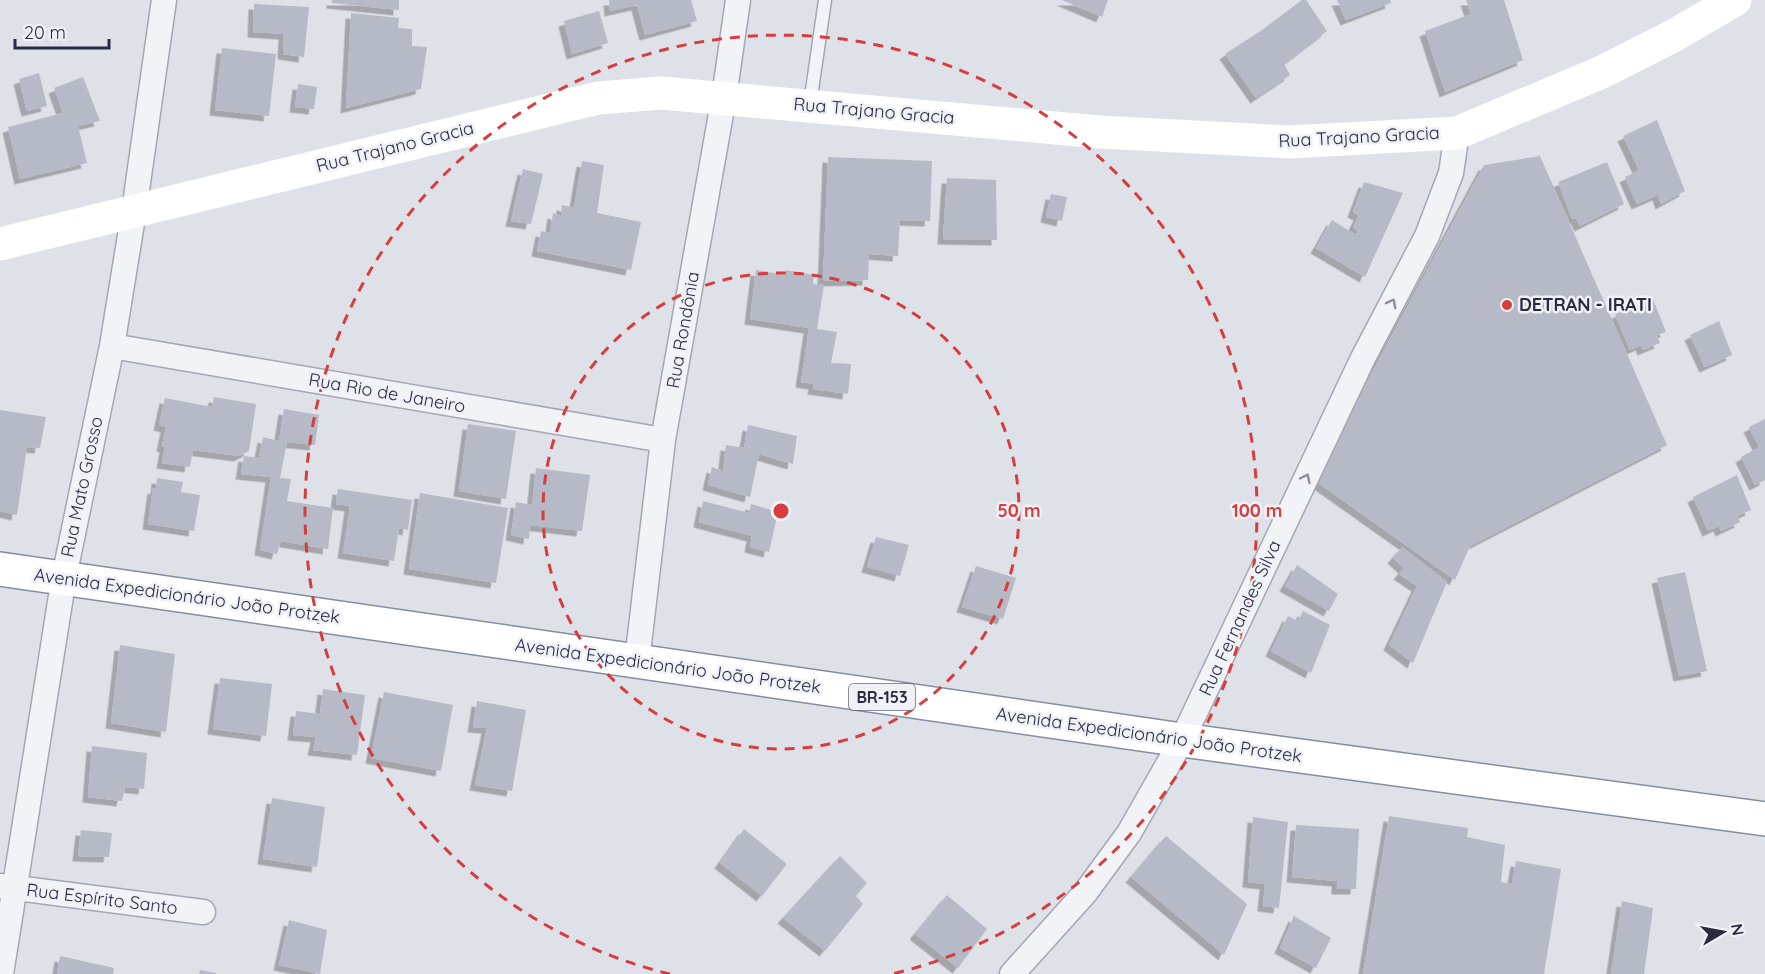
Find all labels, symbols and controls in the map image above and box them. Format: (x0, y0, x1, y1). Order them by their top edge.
scale bar (15, 12, 110, 50)
text: 20 m (24, 21, 66, 44)
street label: Rua Trajano Gracia (793, 92, 956, 129)
street label: Rua Trajano Gracia (314, 116, 476, 177)
street label: Rua Trajano Gracia (1278, 121, 1440, 152)
street label: Rua Rondônia (661, 270, 704, 390)
place label: DETRAN - IRATI (1519, 293, 1652, 316)
marker: DETRAN - IRATI (1500, 298, 1514, 312)
one-way arrow (1385, 299, 1396, 309)
street label: Rua Rio de Janeiro (307, 367, 467, 418)
street label: Rua Mato Grosso (55, 414, 108, 559)
one-way arrow (1299, 474, 1311, 485)
text: 50 m (997, 499, 1041, 522)
text: 100 m (1232, 499, 1282, 522)
centre of rings (771, 501, 791, 521)
street label: Rua Fernandes Silva (1193, 536, 1286, 699)
street label: Avenida Expedicionário João Protzek (33, 563, 342, 628)
street label: Avenida Expedicionário João Protzek (514, 633, 823, 698)
road number: BR-153 (849, 684, 915, 710)
street label: Avenida Expedicionário João Protzek (995, 702, 1304, 767)
street label: Rua Espírito Santo (25, 878, 179, 919)
north arrow (1693, 902, 1753, 962)
text: N (1727, 922, 1749, 937)

